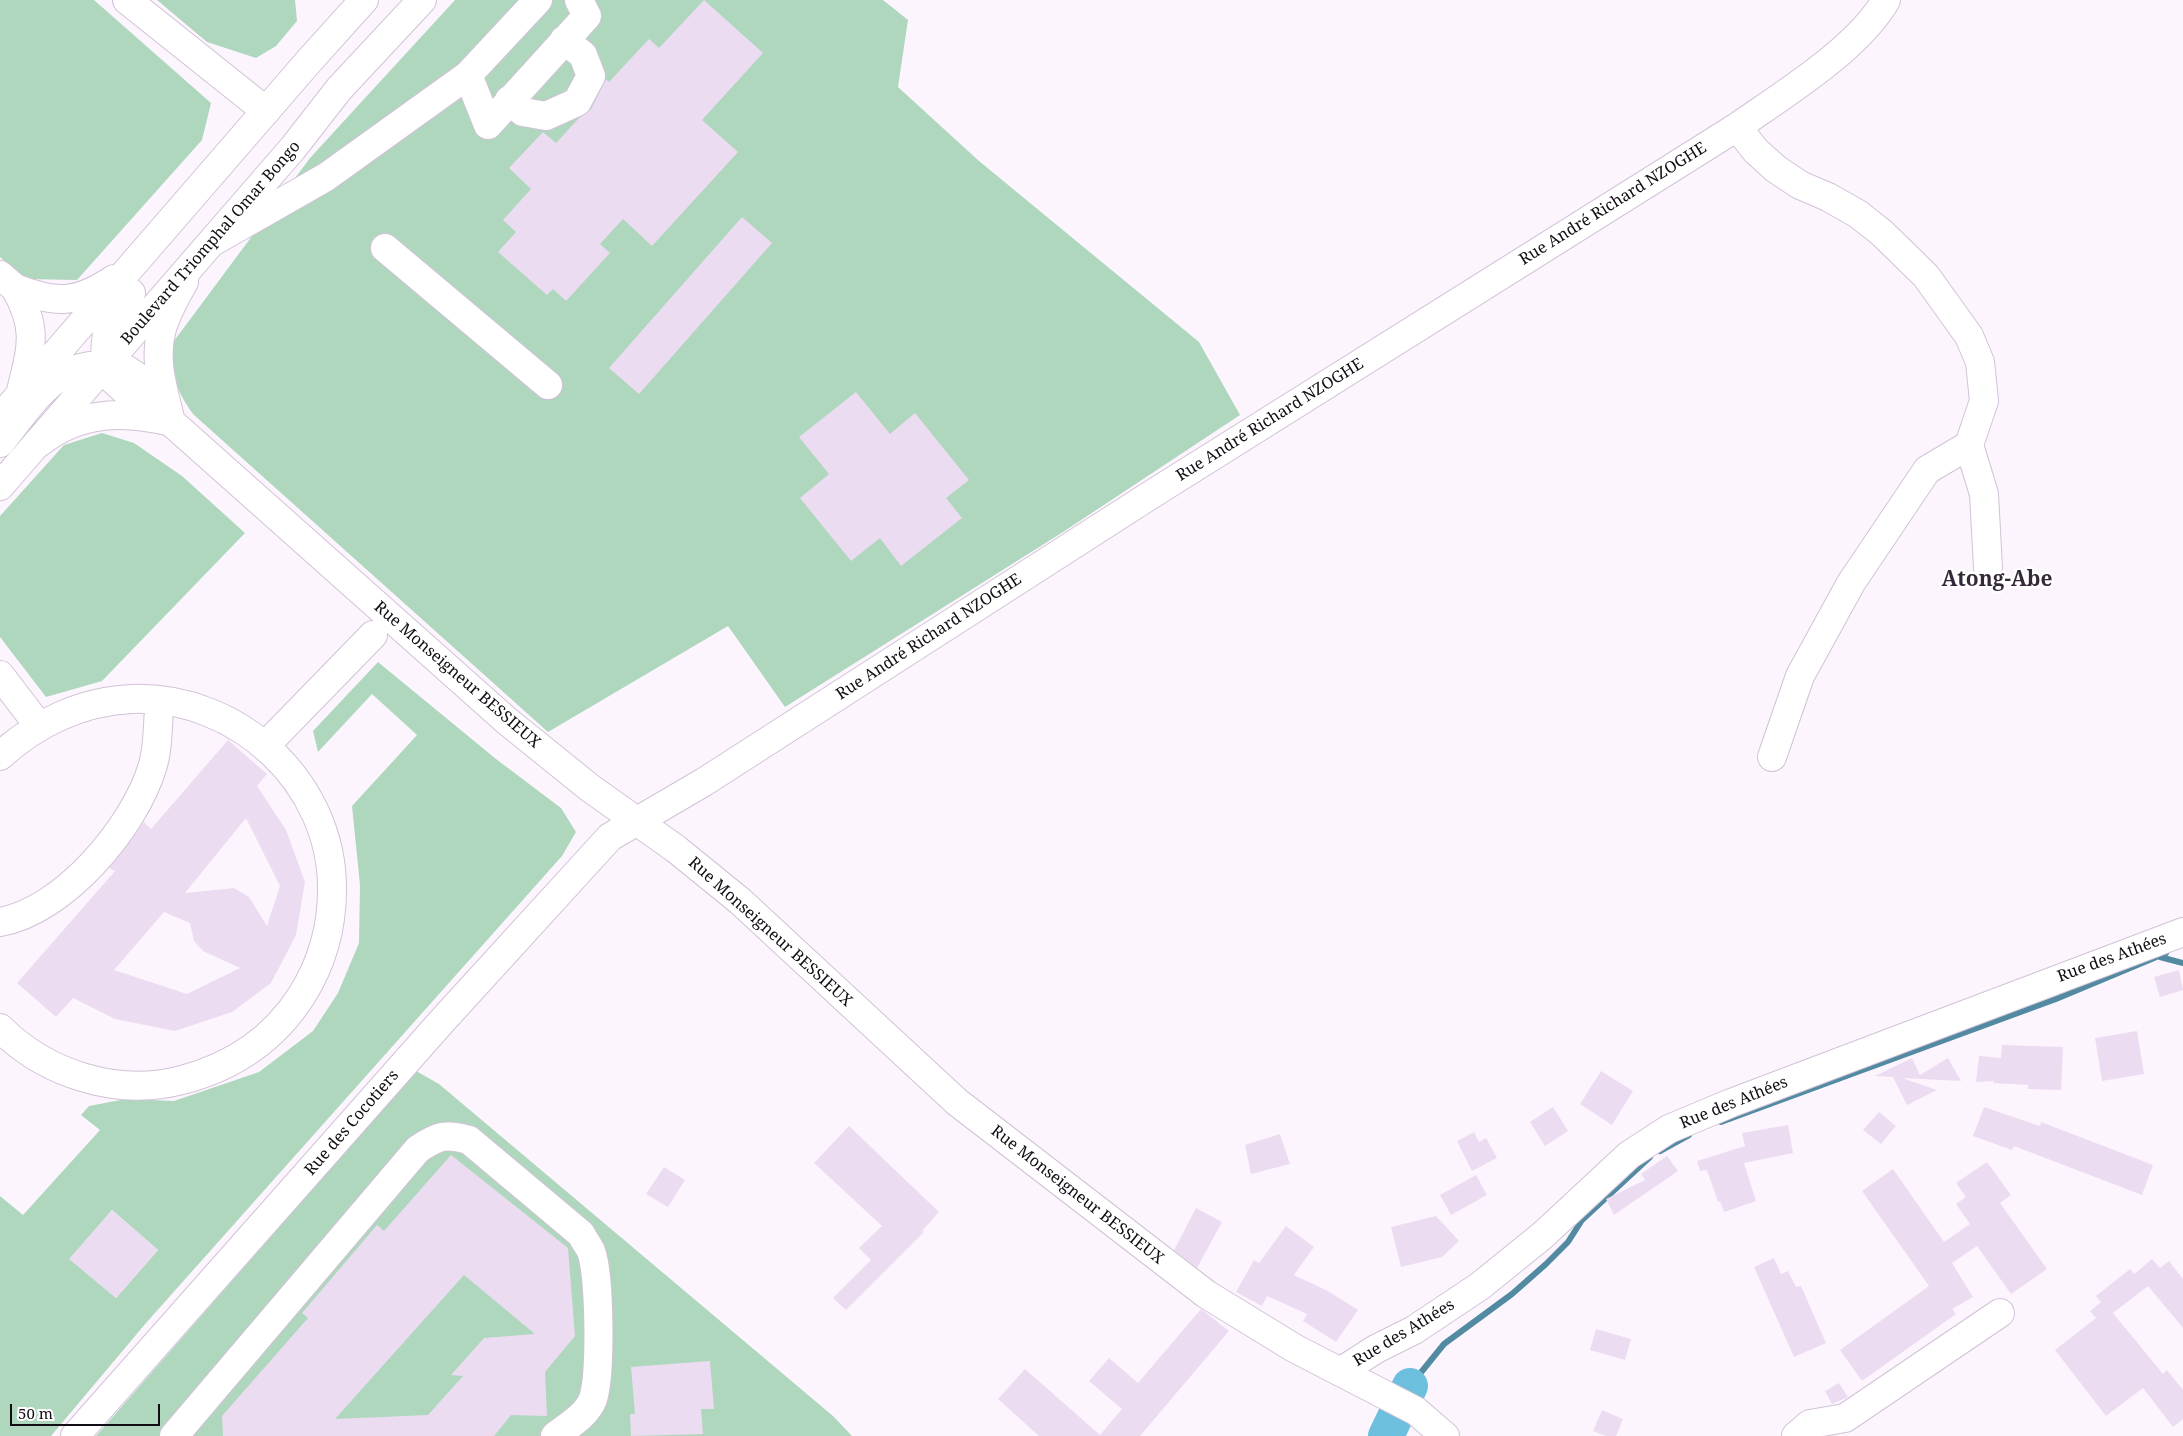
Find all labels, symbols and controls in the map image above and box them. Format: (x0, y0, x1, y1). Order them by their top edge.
street label: Boulevard Triomphal Omar Bongo (117, 137, 305, 349)
street label: Rue André Richard NZOGHE (1516, 138, 1710, 270)
street label: Rue André Richard NZOGHE (1173, 354, 1367, 486)
district label: Atong-Abe (1942, 567, 2052, 593)
street label: Rue André Richard NZOGHE (833, 570, 1025, 704)
street label: Rue Monseigneur BESSIEUX (370, 598, 544, 752)
street label: Rue Monseigneur BESSIEUX (684, 853, 856, 1011)
street label: Rue des Athées (2055, 929, 2169, 987)
street label: Rue des Cocotiers (301, 1066, 403, 1180)
street label: Rue des Athées (1677, 1073, 1791, 1133)
street label: Rue Monseigneur BESSIEUX (987, 1122, 1167, 1268)
street label: Rue des Athées (1350, 1295, 1458, 1371)
scale bar (12, 1394, 162, 1426)
text: 50 m (18, 1403, 53, 1423)

